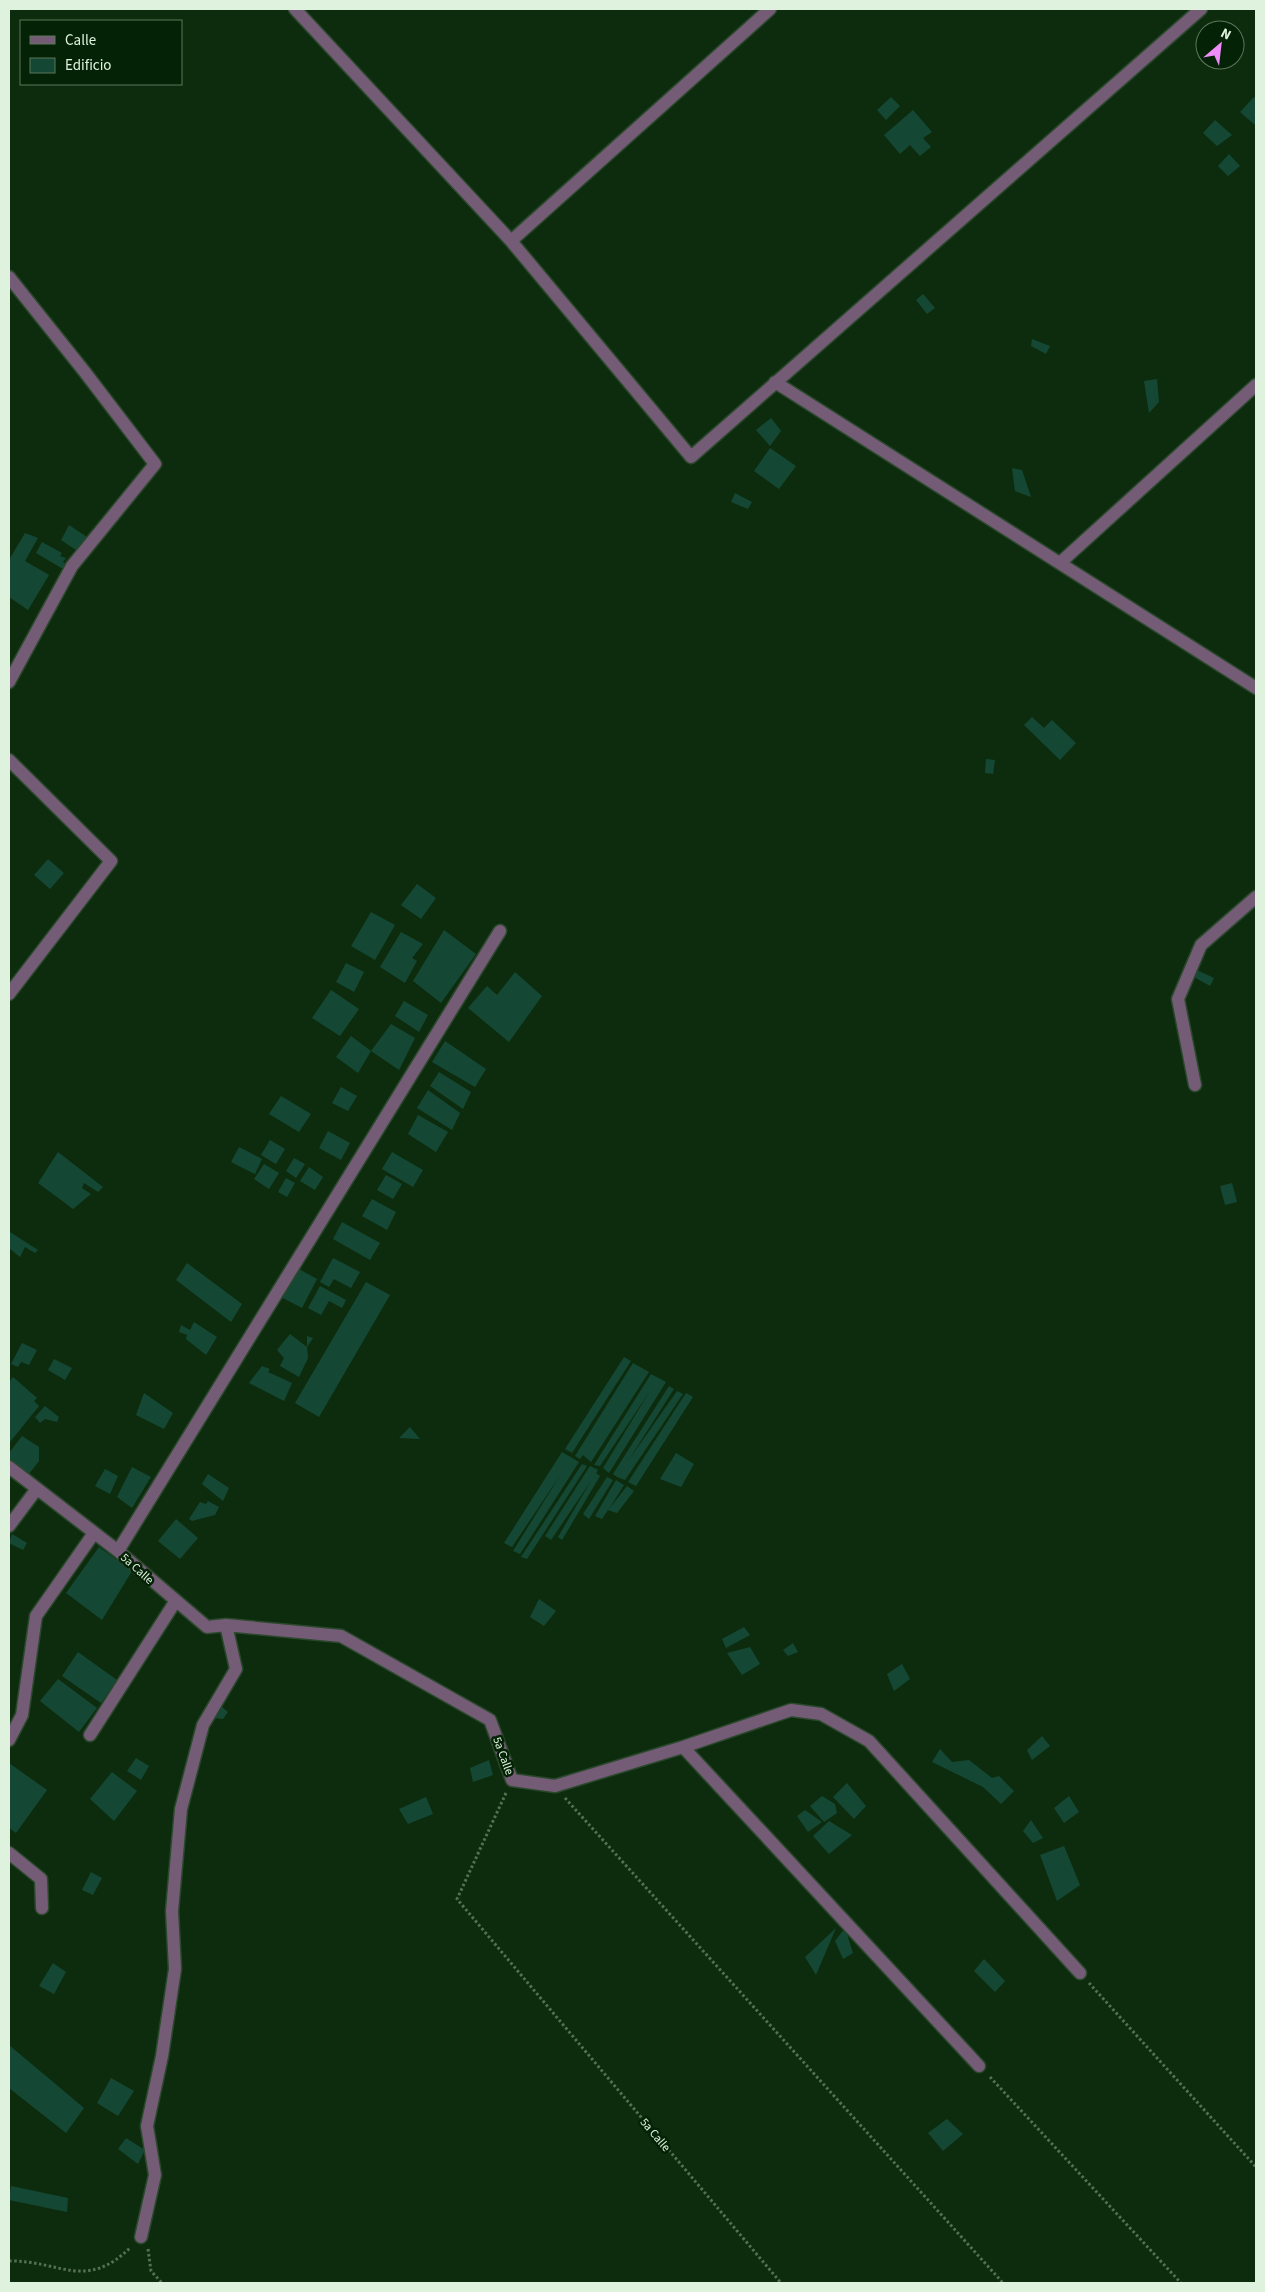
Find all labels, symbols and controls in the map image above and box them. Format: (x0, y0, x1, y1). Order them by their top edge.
legend (20, 20, 182, 85)
north arrow (1195, 20, 1245, 70)
text: N (1217, 23, 1234, 45)
text: Calle (65, 30, 96, 51)
text: Edificio (65, 55, 112, 76)
street label: 5a Calle (117, 1550, 157, 1589)
street label: 5a Calle (488, 1735, 518, 1777)
street label: 5a Calle (636, 2114, 674, 2156)

